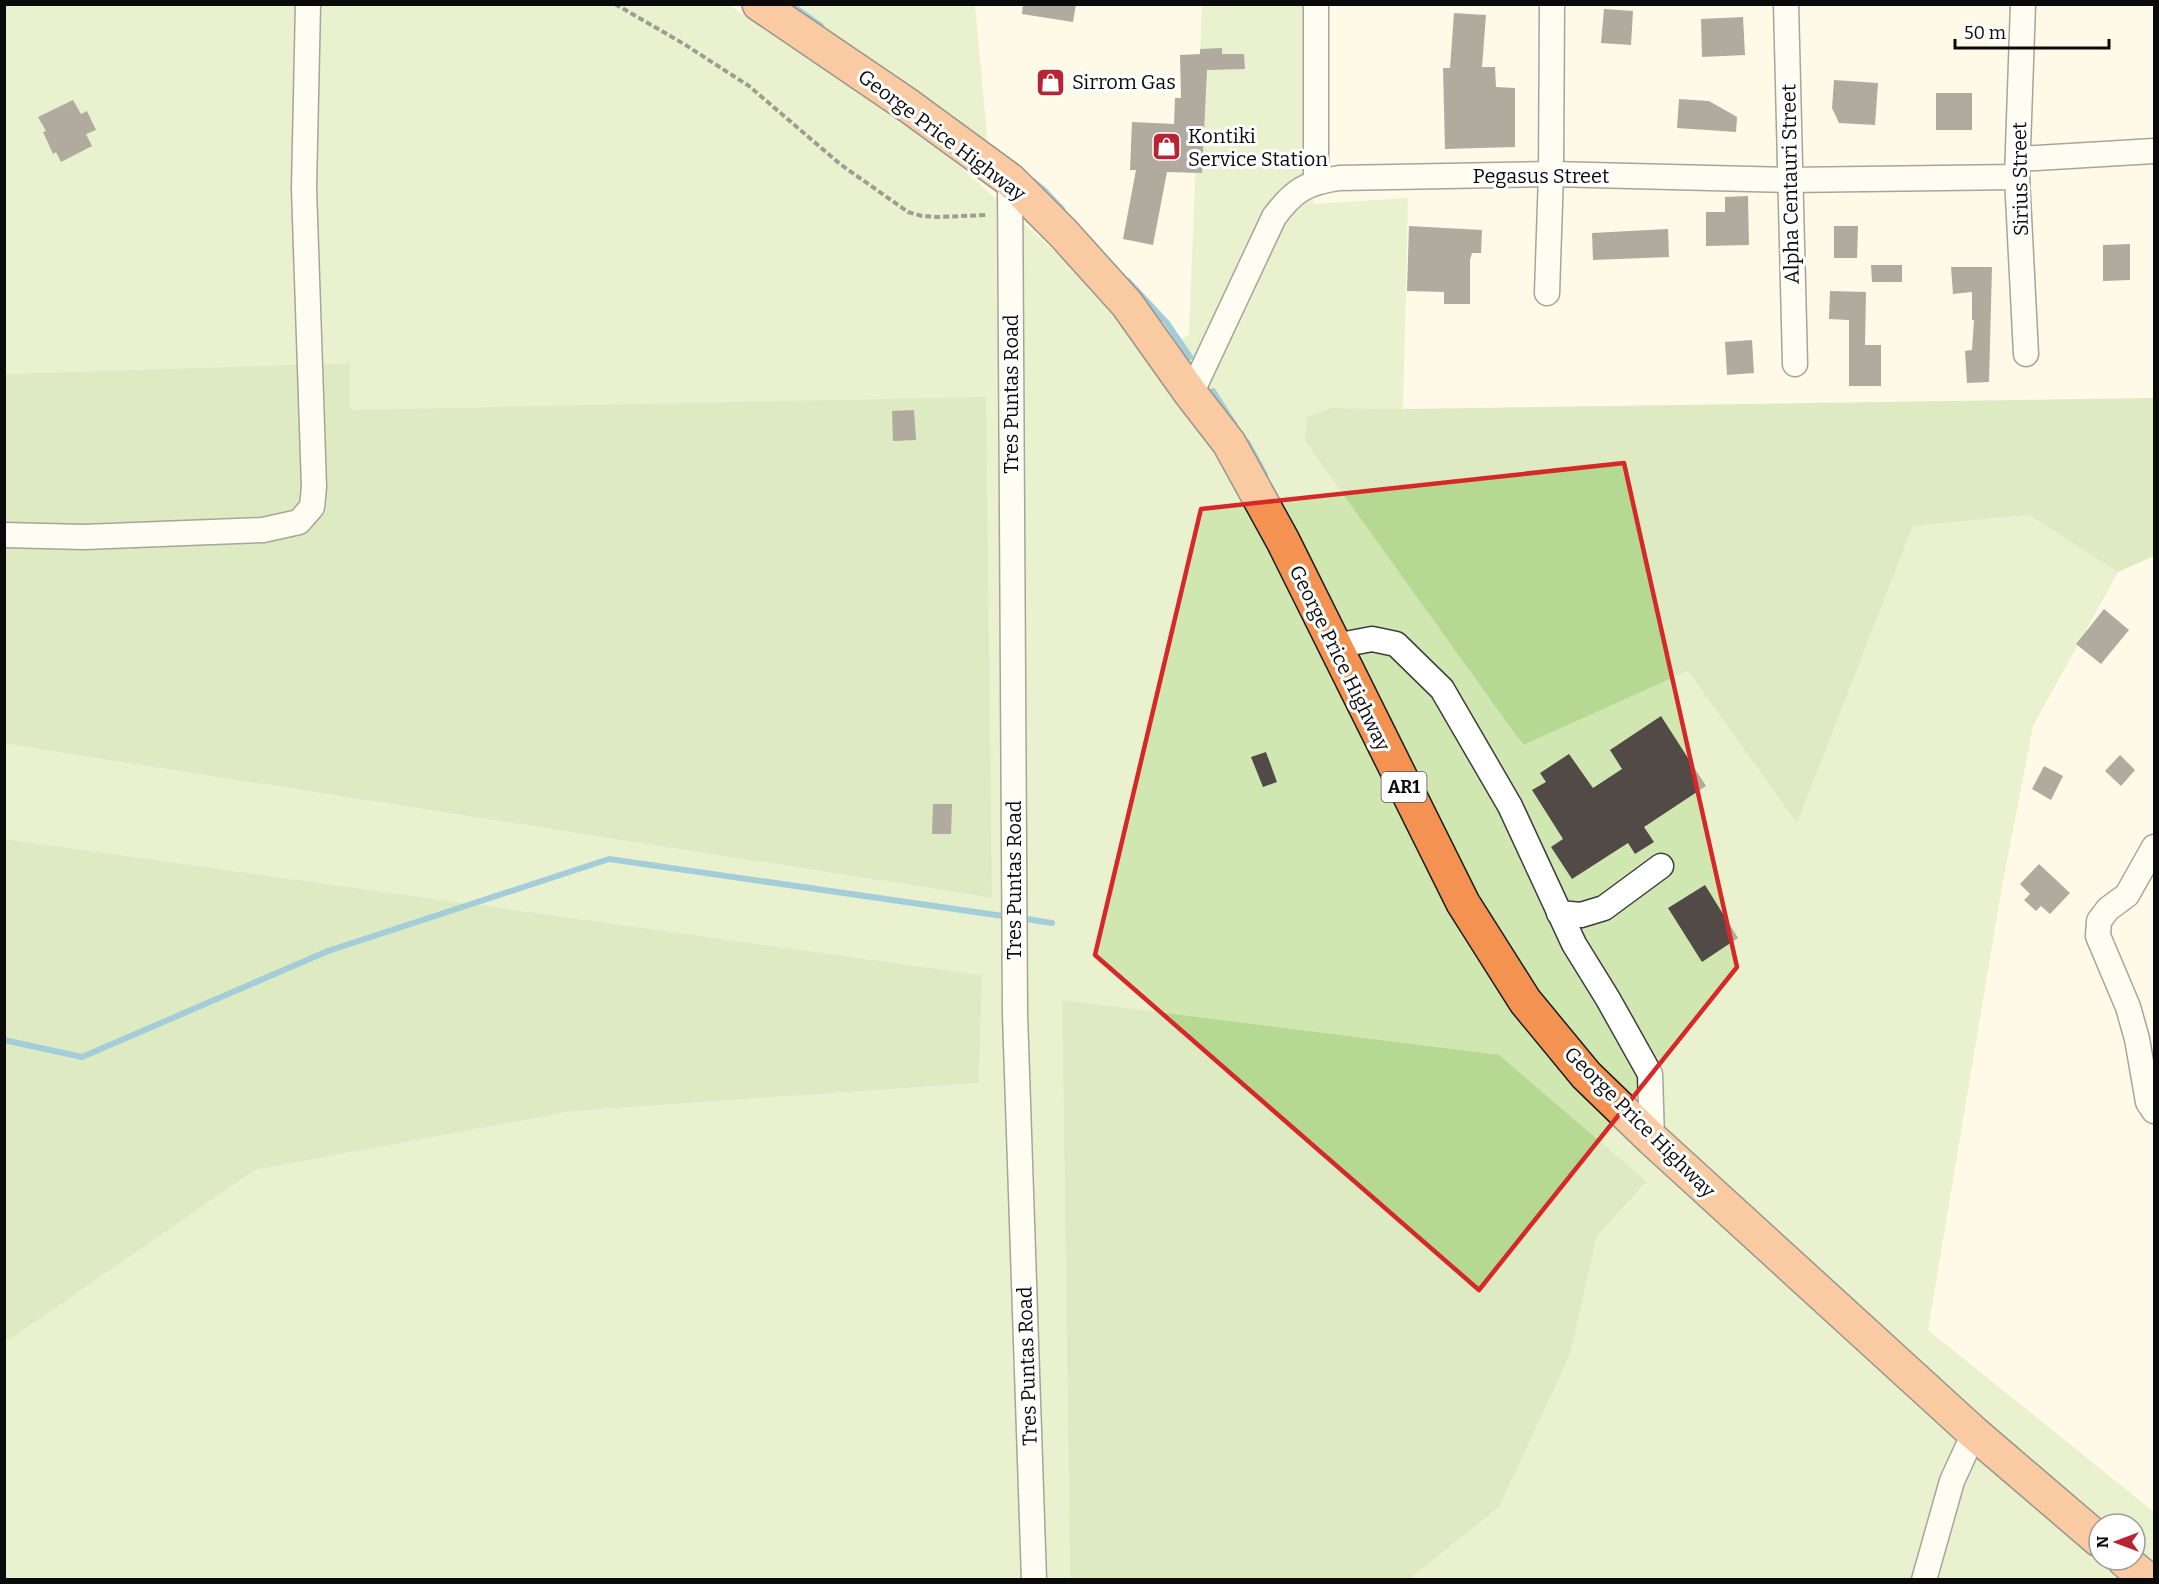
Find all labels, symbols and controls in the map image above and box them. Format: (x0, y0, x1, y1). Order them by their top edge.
scale bar (1955, 12, 2110, 50)
text: 50 m (1964, 22, 2006, 44)
street label: George Price Highway (853, 64, 1031, 206)
shop icon: Sirrom Gas (1035, 66, 1067, 98)
place label: Sirrom Gas (1072, 70, 1176, 94)
street label: Alpha Centauri Street (1776, 84, 1804, 284)
street label: Sirius Street (2007, 122, 2033, 236)
place label: Kontiki Service Station (1188, 124, 1328, 171)
shop icon: Kontiki Service Station (1151, 131, 1183, 163)
street label: Pegasus Street (1473, 164, 1609, 188)
street label: Tres Puntas Road (999, 314, 1023, 474)
street label: George Price Highway (1285, 561, 1396, 755)
road number: AR1 (1382, 772, 1426, 802)
street label: Tres Puntas Road (1002, 800, 1026, 960)
street label: George Price Highway (1559, 1041, 1721, 1203)
street label: Tres Puntas Road (1012, 1286, 1042, 1446)
north arrow (2087, 1512, 2147, 1572)
text: N (2093, 1536, 2112, 1548)

